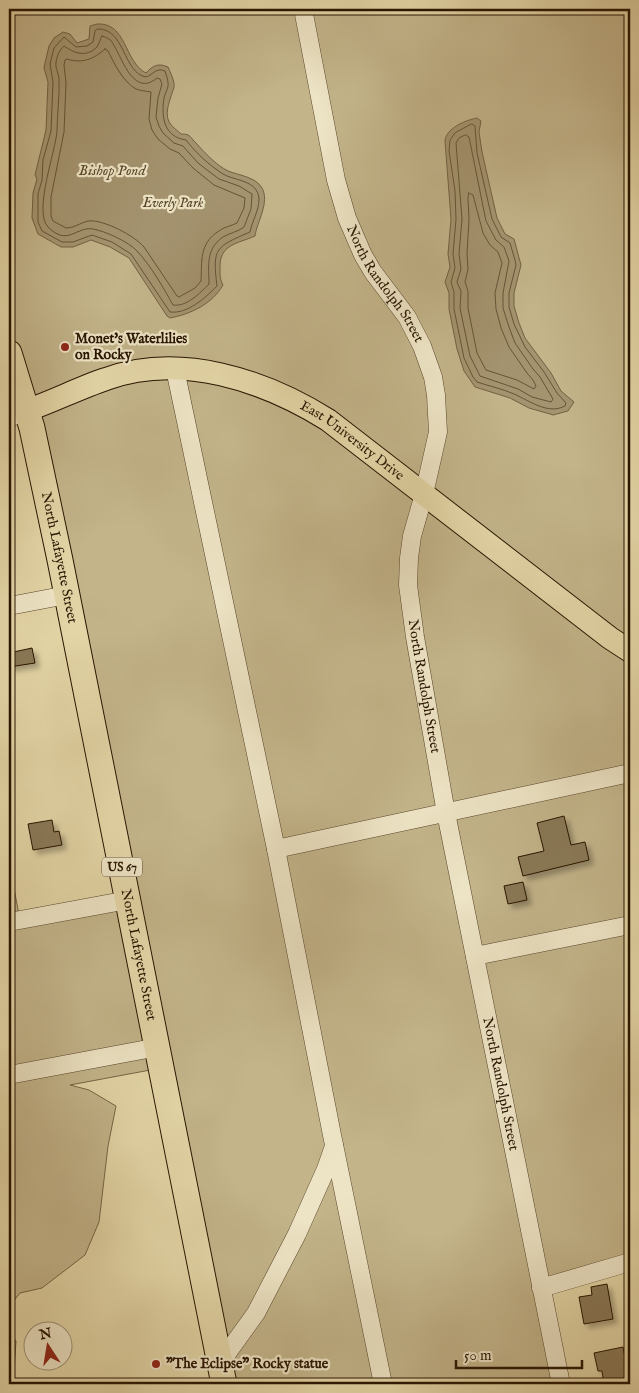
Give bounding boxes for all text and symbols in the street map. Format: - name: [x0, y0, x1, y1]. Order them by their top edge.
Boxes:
- water label: Bishop Pond: [79, 161, 146, 180]
- park label: Everly Park: [142, 194, 204, 212]
- street label: North Randolph Street: [342, 222, 428, 346]
- place label: Monet's Waterlilies on Rocky: [75, 330, 187, 364]
- marker: Monet's Waterlilies on Rocky: [59, 341, 71, 353]
- street label: East University Drive: [297, 397, 408, 485]
- street label: North Lafayette Street: [37, 490, 81, 625]
- street label: North Randolph Street: [404, 618, 444, 755]
- road number: US 67: [102, 858, 142, 876]
- street label: North Lafayette Street: [117, 887, 161, 1022]
- street label: North Randolph Street: [478, 1016, 523, 1152]
- north arrow: [22, 1320, 72, 1370]
- text: N: [37, 1324, 53, 1345]
- scale bar: [456, 1338, 583, 1370]
- text: 50 m: [464, 1346, 492, 1365]
- place label: "The Eclipse" Rocky statue: [166, 1355, 329, 1373]
- marker: "The Eclipse" Rocky statue: [150, 1358, 162, 1370]

